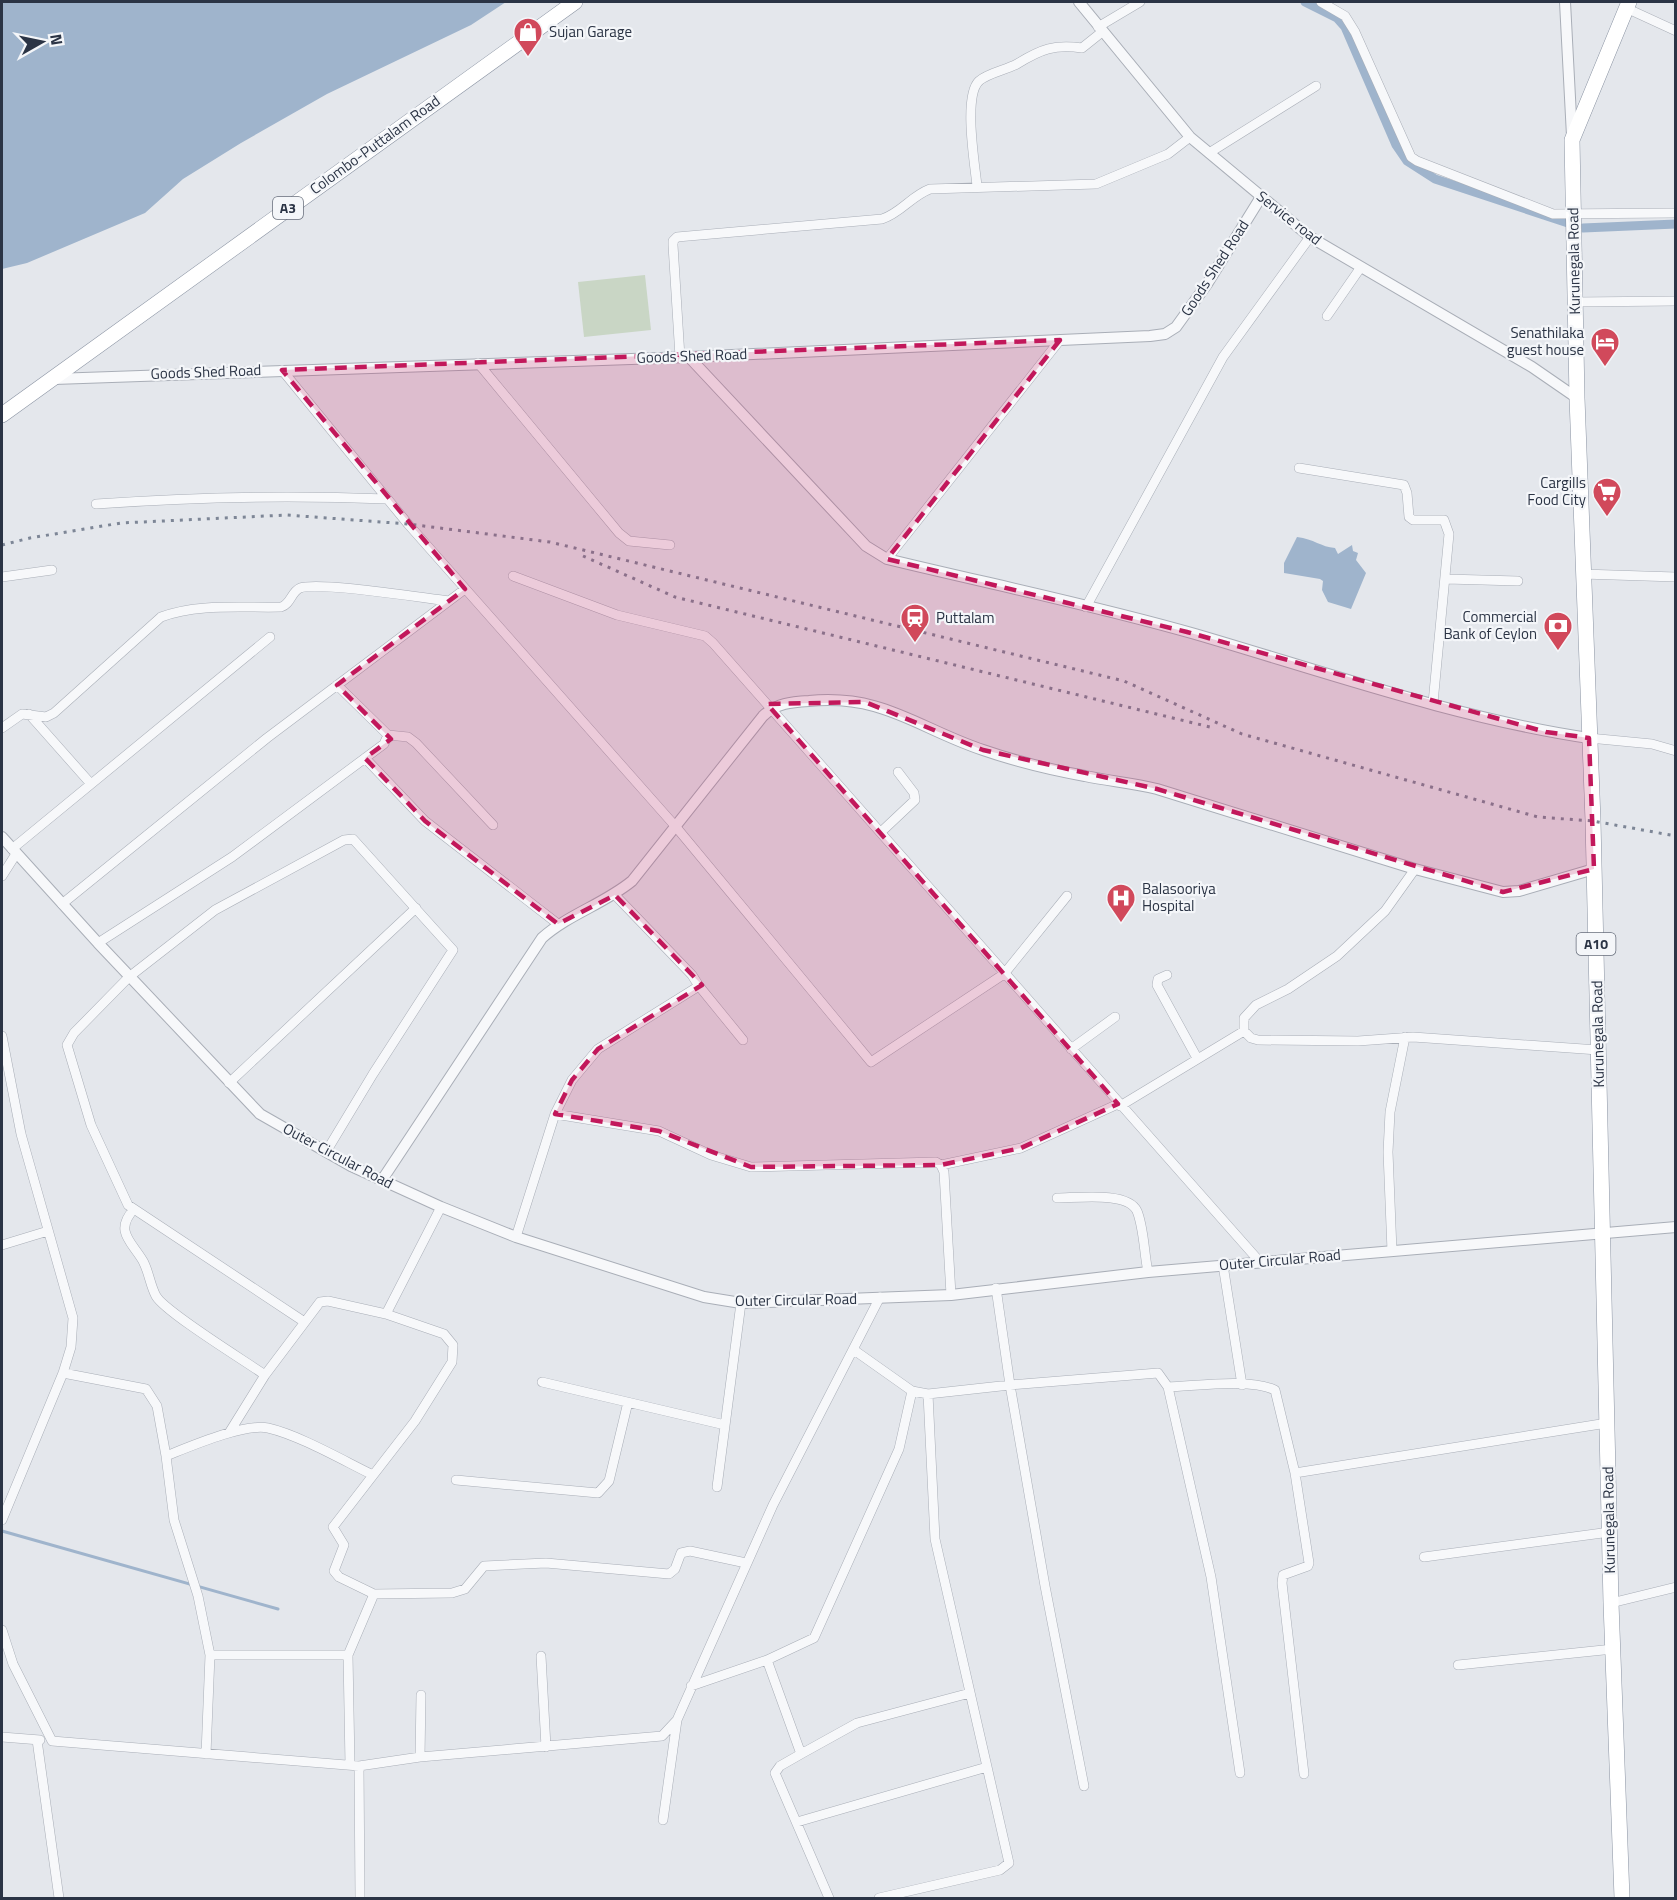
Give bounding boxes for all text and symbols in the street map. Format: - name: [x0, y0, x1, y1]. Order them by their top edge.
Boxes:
- north arrow: [12, 12, 72, 72]
- shop icon: Sujan Garage: [512, 16, 544, 58]
- place label: Sujan Garage: [549, 20, 632, 43]
- text: N: [44, 32, 70, 47]
- street label: Colombo-Puttalam Road: [305, 89, 445, 200]
- street label: Service road: [1252, 185, 1327, 250]
- road number: A3: [273, 197, 303, 219]
- street label: Kurunegala Road: [1561, 207, 1586, 315]
- street label: Goods Shed Road: [1175, 215, 1254, 320]
- place label: Senathilaka guest house: [1507, 321, 1584, 361]
- hotel icon: Senathilaka guest house: [1589, 326, 1621, 368]
- street label: Goods Shed Road: [636, 342, 748, 369]
- street label: Goods Shed Road: [150, 358, 262, 385]
- place label: Cargills Food City: [1527, 471, 1586, 511]
- supermarket icon: Cargills Food City: [1591, 476, 1623, 518]
- station icon: Puttalam: [899, 602, 931, 644]
- place label: Commercial Bank of Ceylon: [1443, 605, 1537, 645]
- place label: Puttalam: [936, 606, 994, 629]
- bank icon: Commercial Bank of Ceylon: [1542, 610, 1574, 652]
- place label: Balasooriya Hospital: [1142, 877, 1216, 917]
- hospital icon: Balasooriya Hospital: [1105, 882, 1137, 924]
- road number: A10: [1576, 933, 1616, 955]
- street label: Kurunegala Road: [1585, 980, 1610, 1088]
- street label: Outer Circular Road: [279, 1117, 398, 1194]
- street label: Outer Circular Road: [1218, 1243, 1342, 1276]
- street label: Outer Circular Road: [735, 1287, 857, 1312]
- street label: Kurunegala Road: [1596, 1466, 1621, 1574]

